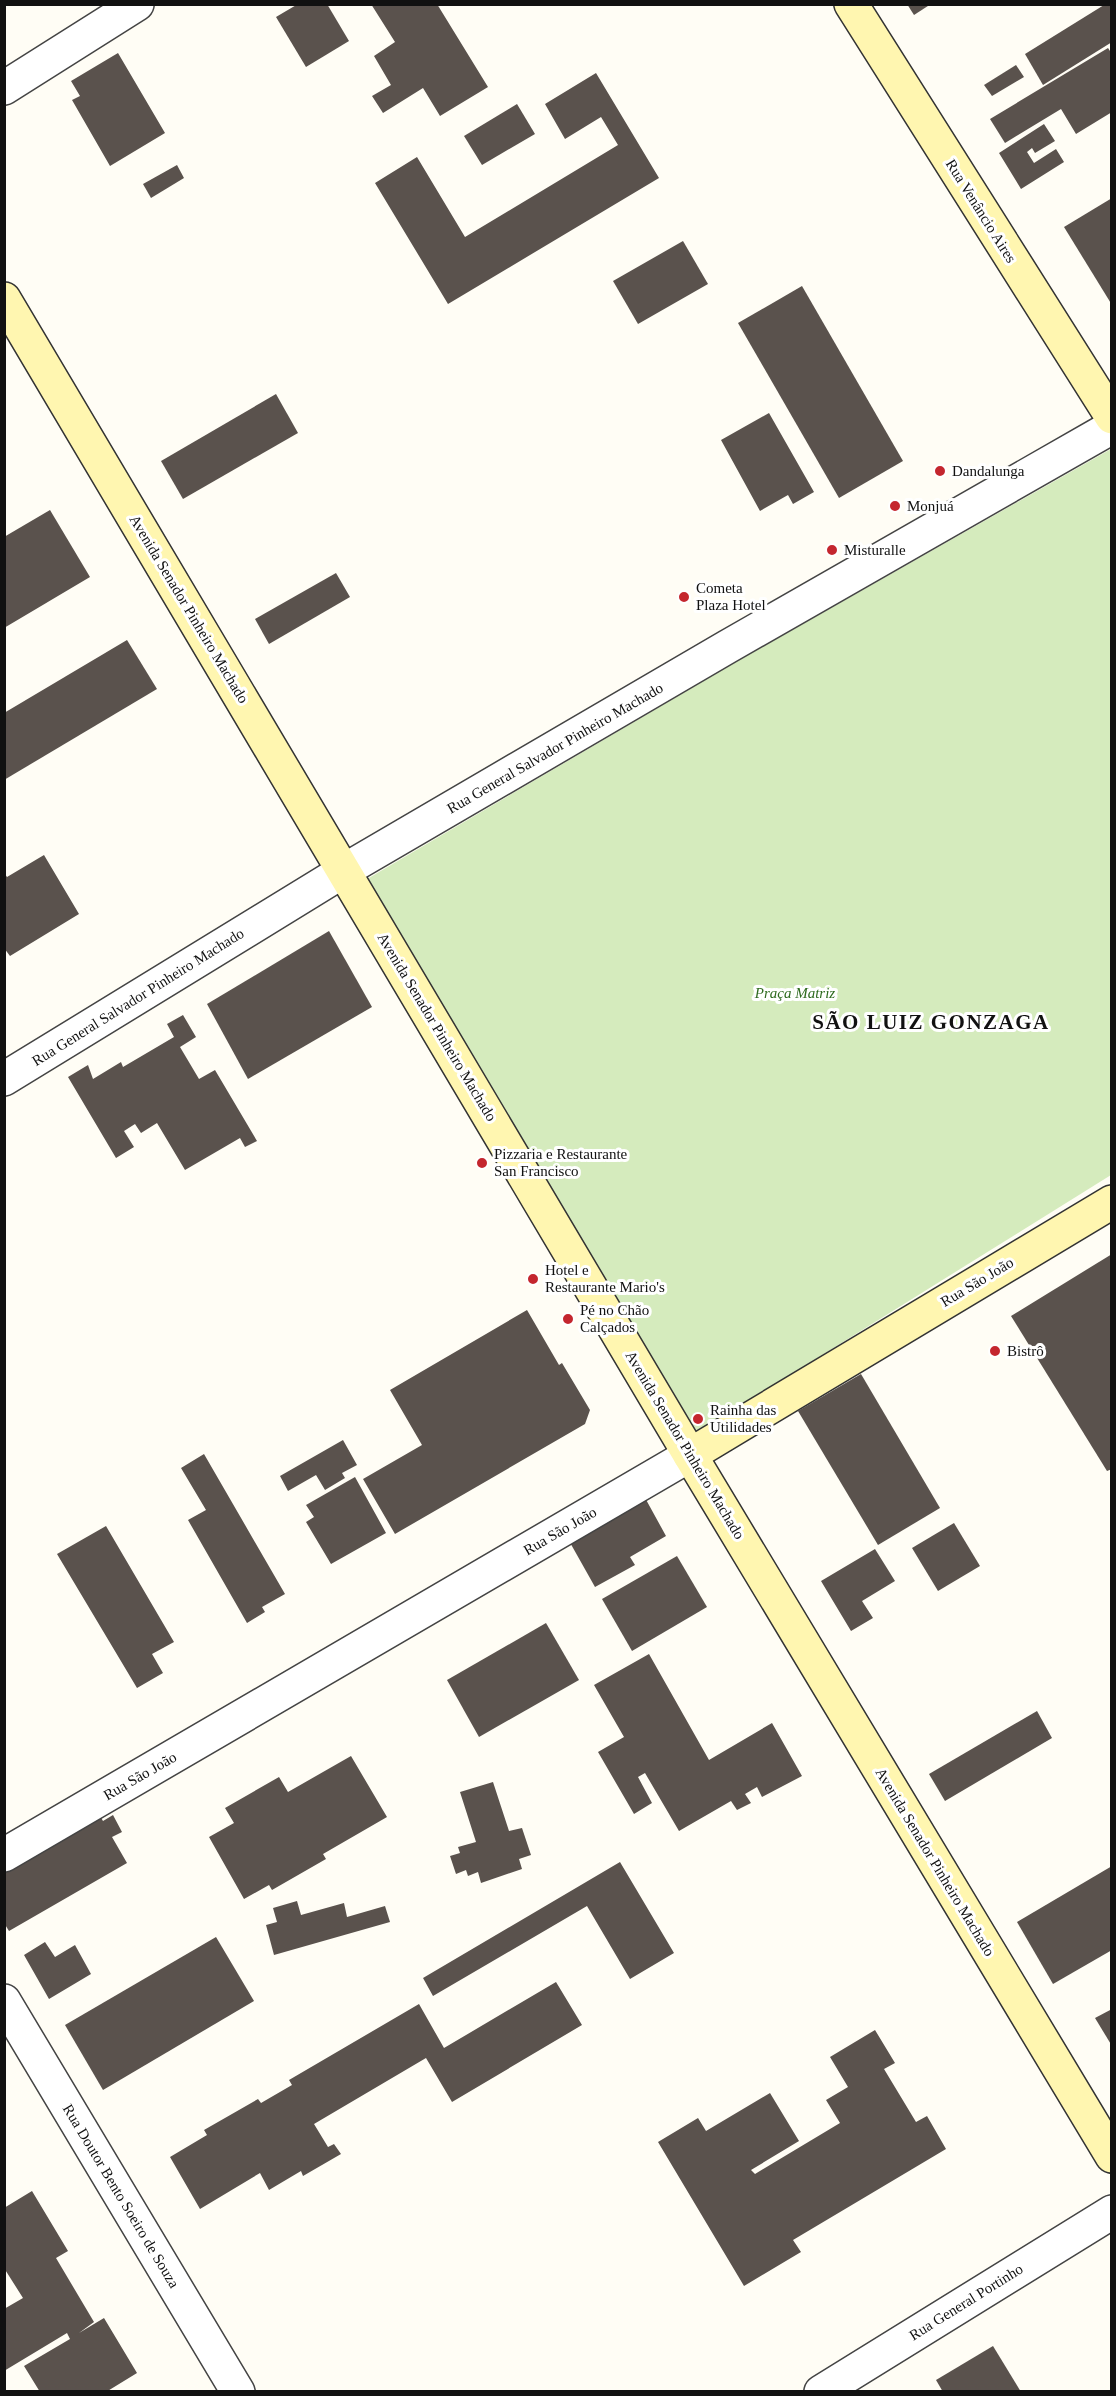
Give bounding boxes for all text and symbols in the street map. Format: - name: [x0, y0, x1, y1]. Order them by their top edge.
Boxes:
- street label: Rua Venâncio Aires: [943, 156, 1019, 266]
- place label: Dandalunga: [952, 463, 1025, 479]
- marker: Dandalunga: [933, 464, 947, 478]
- place label: Monjuá: [907, 498, 954, 514]
- marker: Monjuá: [888, 499, 902, 513]
- street label: Avenida Senador Pinheiro Machado: [126, 512, 252, 706]
- place label: Misturalle: [844, 542, 906, 558]
- marker: Misturalle: [825, 543, 839, 557]
- place label: Cometa Plaza Hotel: [696, 580, 766, 613]
- marker: Cometa Plaza Hotel: [677, 590, 691, 604]
- street label: Rua General Salvador Pinheiro Machado: [444, 679, 666, 817]
- street label: Rua General Salvador Pinheiro Machado: [29, 925, 247, 1069]
- street label: Avenida Senador Pinheiro Machado: [374, 930, 500, 1124]
- park label: Praça Matriz: [754, 985, 835, 1001]
- district label: SÃO LUIZ GONZAGA: [812, 1010, 1050, 1034]
- place label: Pizzaria e Restaurante San Francisco: [494, 1146, 628, 1179]
- marker: Pizzaria e Restaurante San Francisco: [475, 1156, 489, 1170]
- street label: Rua São João: [938, 1254, 1016, 1310]
- place label: Hotel e Restaurante Mario's: [545, 1262, 665, 1295]
- marker: Hotel e Restaurante Mario's: [526, 1272, 540, 1286]
- place label: Pé no Chão Calçados: [580, 1302, 649, 1335]
- marker: Pé no Chão Calçados: [561, 1312, 575, 1326]
- place label: Bistrô: [1007, 1343, 1044, 1359]
- marker: Bistrô: [988, 1344, 1002, 1358]
- street label: Avenida Senador Pinheiro Machado: [622, 1348, 748, 1542]
- place label: Rainha das Utilidades: [710, 1402, 776, 1435]
- marker: Rainha das Utilidades: [691, 1412, 705, 1426]
- street label: Rua São João: [521, 1504, 599, 1558]
- street label: Rua São João: [101, 1749, 179, 1803]
- street label: Avenida Senador Pinheiro Machado: [872, 1765, 998, 1959]
- street label: Rua Doutor Bento Soeiro de Souza: [60, 2101, 182, 2291]
- street label: Rua General Portinho: [906, 2261, 1026, 2343]

